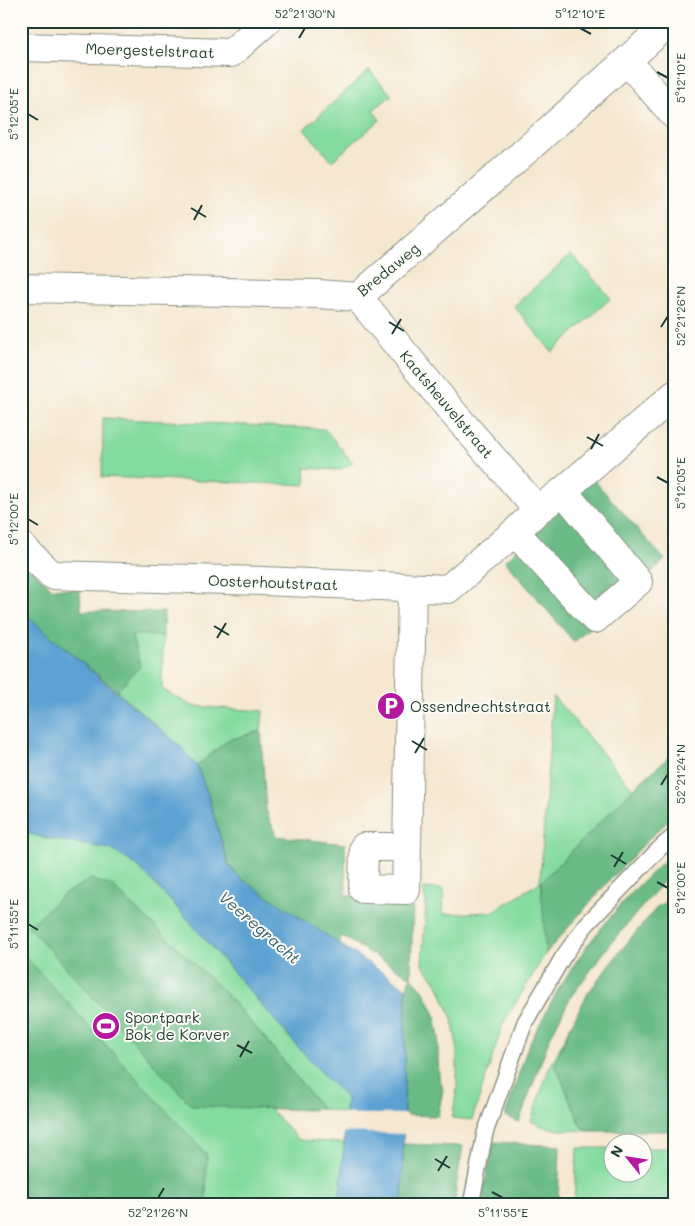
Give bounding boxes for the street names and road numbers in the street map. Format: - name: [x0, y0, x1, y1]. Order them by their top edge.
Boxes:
- street label: Moergestelstraat: [85, 38, 215, 62]
- street label: Bredaweg: [353, 238, 424, 300]
- street label: Kaatsheuvelstraat: [396, 346, 498, 462]
- street label: Oosterhoutstraat: [208, 570, 338, 594]

